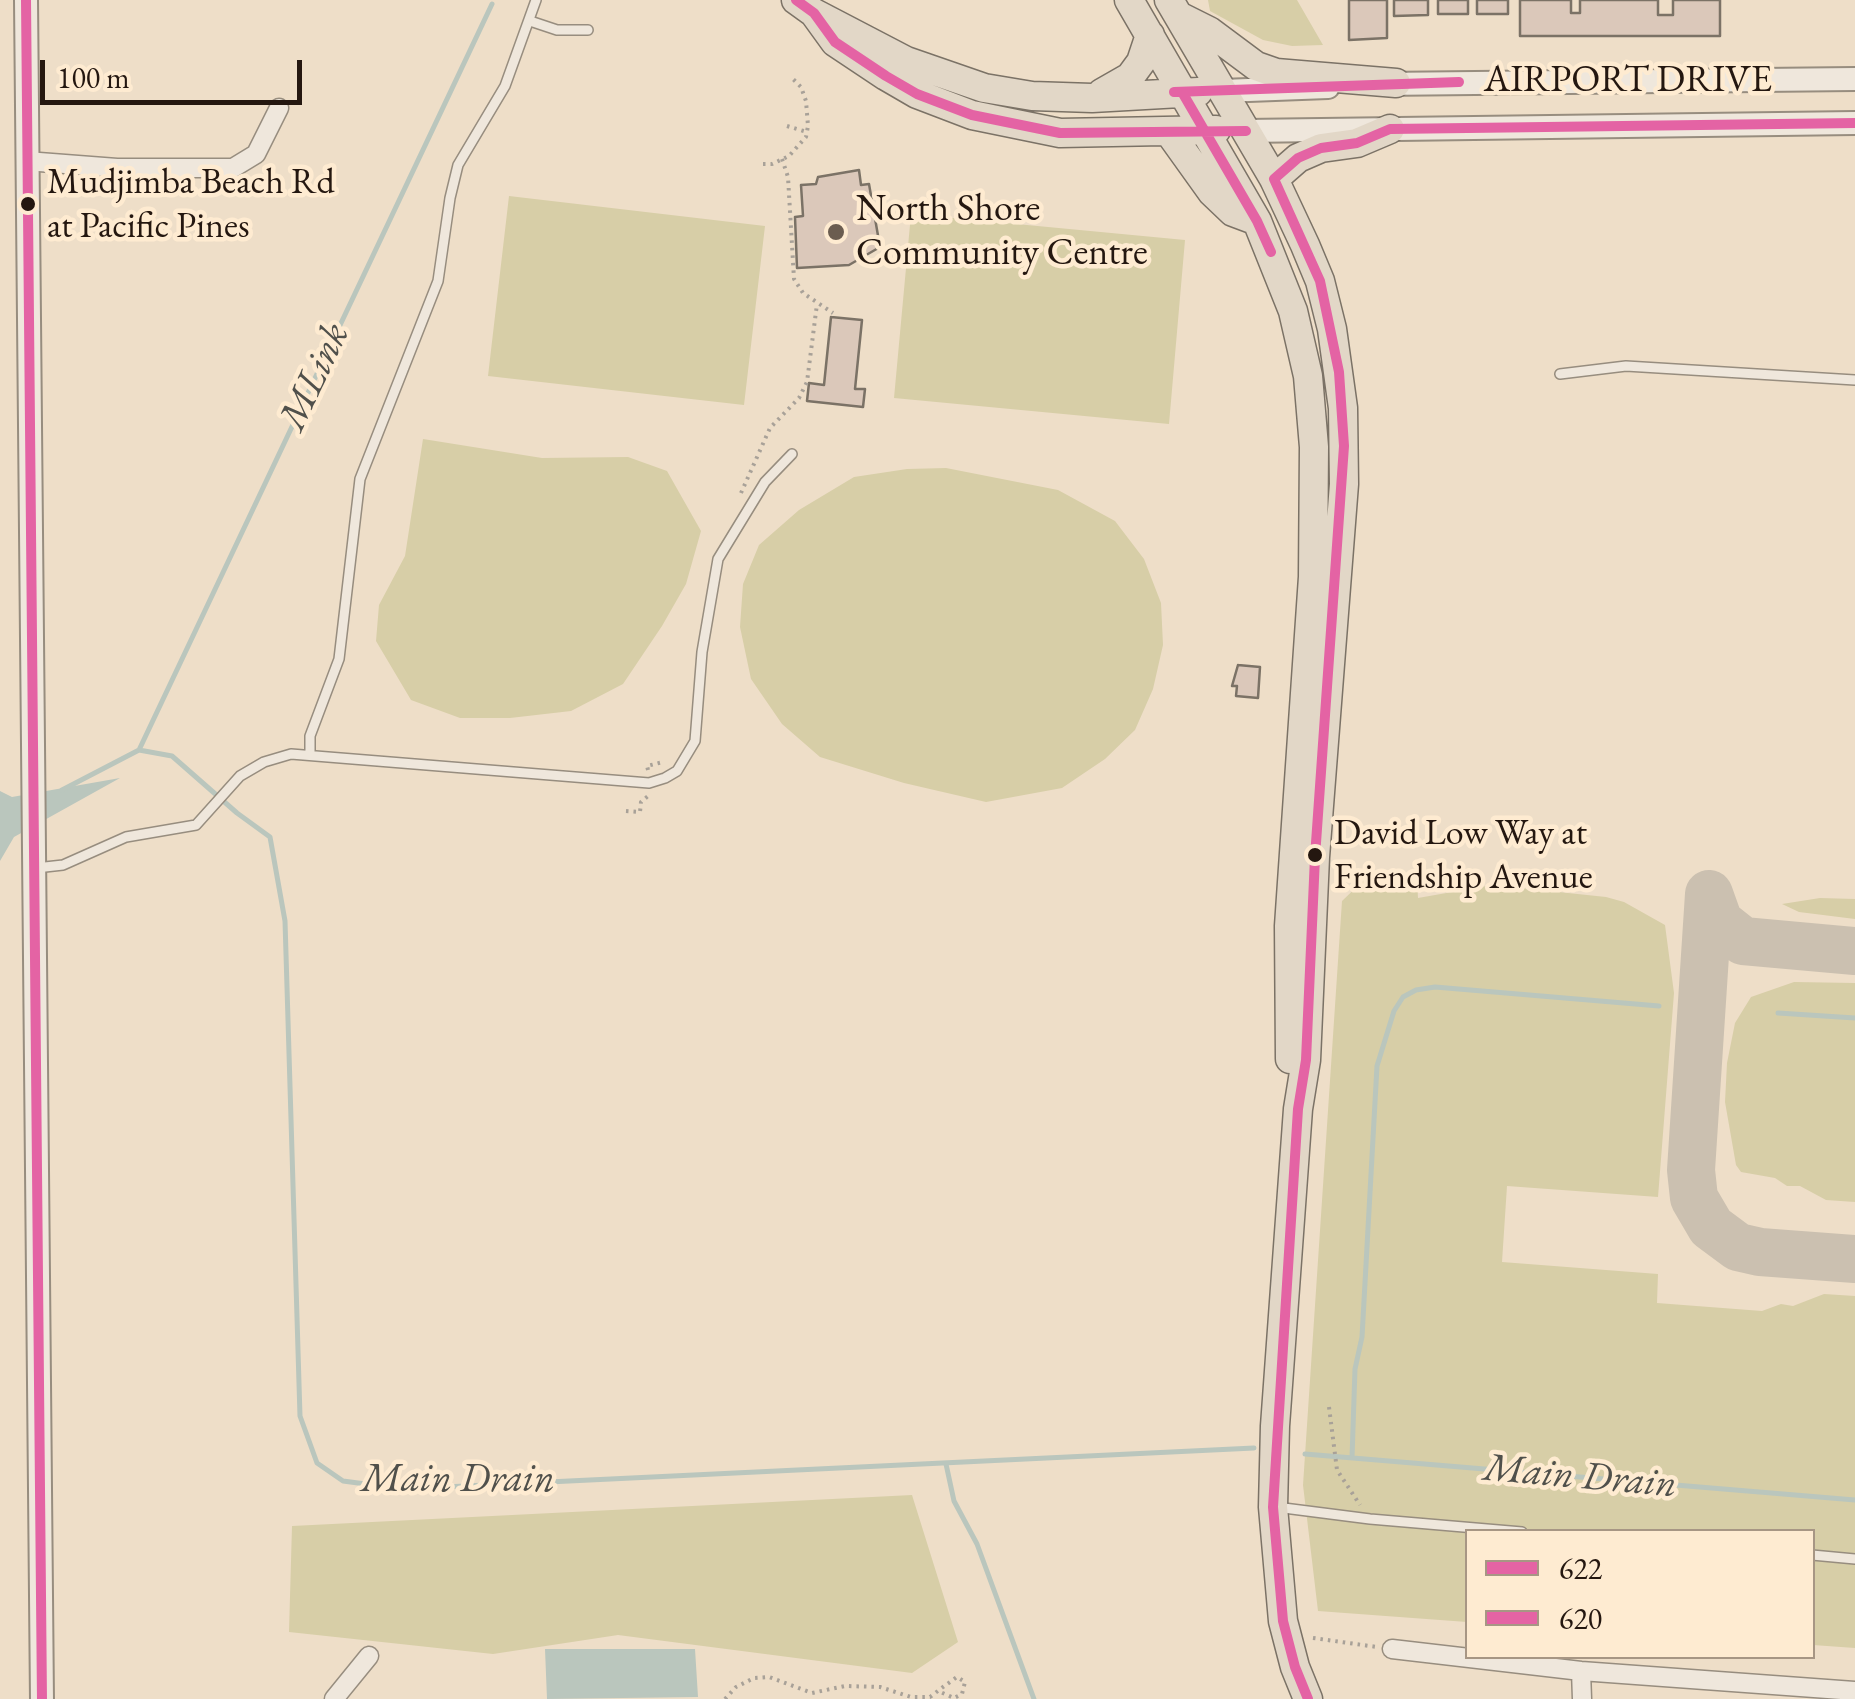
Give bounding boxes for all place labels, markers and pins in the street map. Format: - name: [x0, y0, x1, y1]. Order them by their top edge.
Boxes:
- place label: Mudjimba Beach Rd at Pacific Pines: [47, 161, 335, 246]
- place label: North Shore Community Centre: [856, 187, 1148, 276]
- marker: Mudjimba Beach Rd at Pacific Pines: [18, 194, 38, 214]
- marker: North Shore Community Centre: [825, 221, 847, 243]
- place label: David Low Way at Friendship Avenue: [1334, 812, 1593, 897]
- marker: David Low Way at Friendship Avenue: [1305, 845, 1325, 865]

